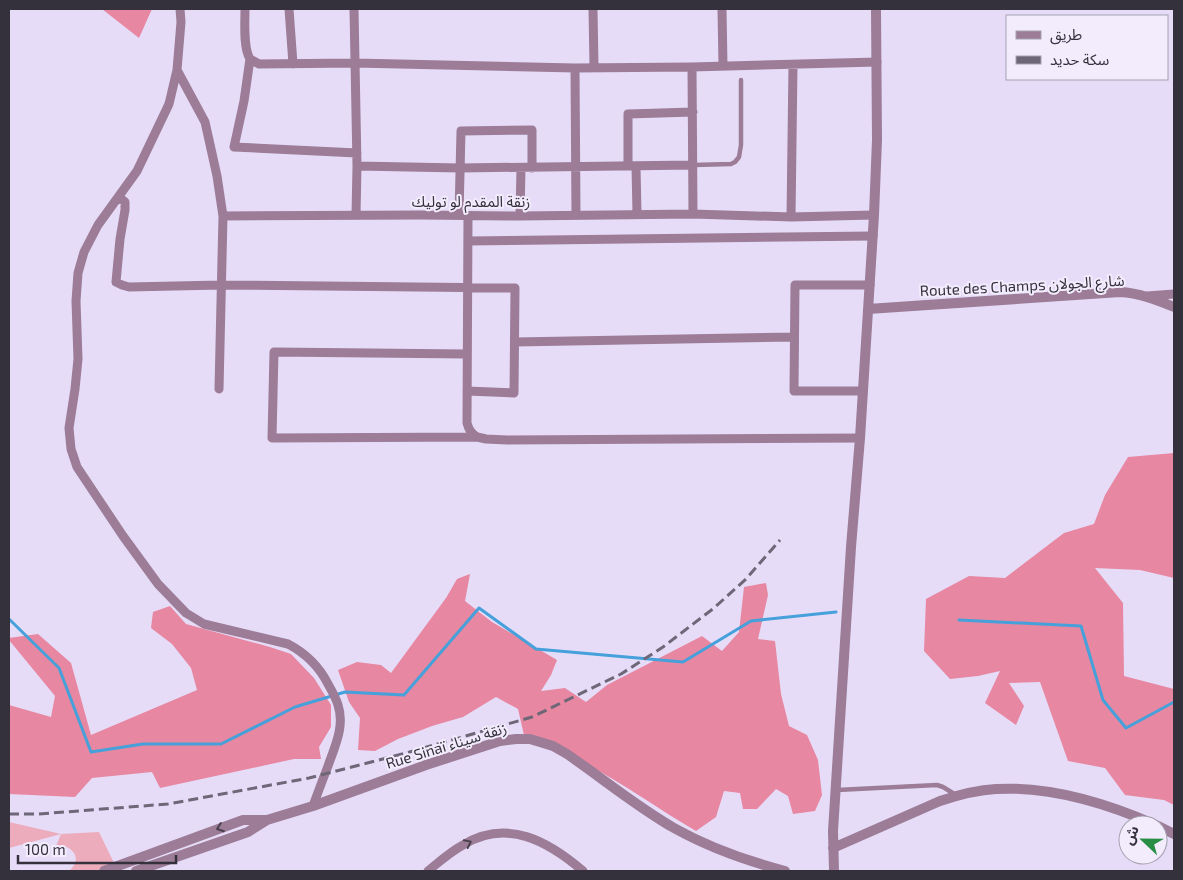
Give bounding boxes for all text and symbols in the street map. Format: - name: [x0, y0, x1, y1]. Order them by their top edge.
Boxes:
- legend: [1006, 15, 1168, 80]
- text: طريق: [1050, 25, 1082, 45]
- text: سكة حديد: [1050, 50, 1110, 68]
- street label: زنقة المقدم لو توليك: [412, 192, 530, 213]
- street label: Route des Champs شارع الجولان: [919, 271, 1125, 303]
- street label: Rue Sinaï زنقة سيناء: [383, 718, 509, 773]
- north arrow: [1118, 815, 1168, 865]
- one-way arrow: [216, 822, 225, 832]
- text: ش: [1119, 823, 1142, 847]
- scale bar: [18, 832, 175, 864]
- one-way arrow: [463, 839, 472, 849]
- text: 100 m: [25, 840, 66, 858]

